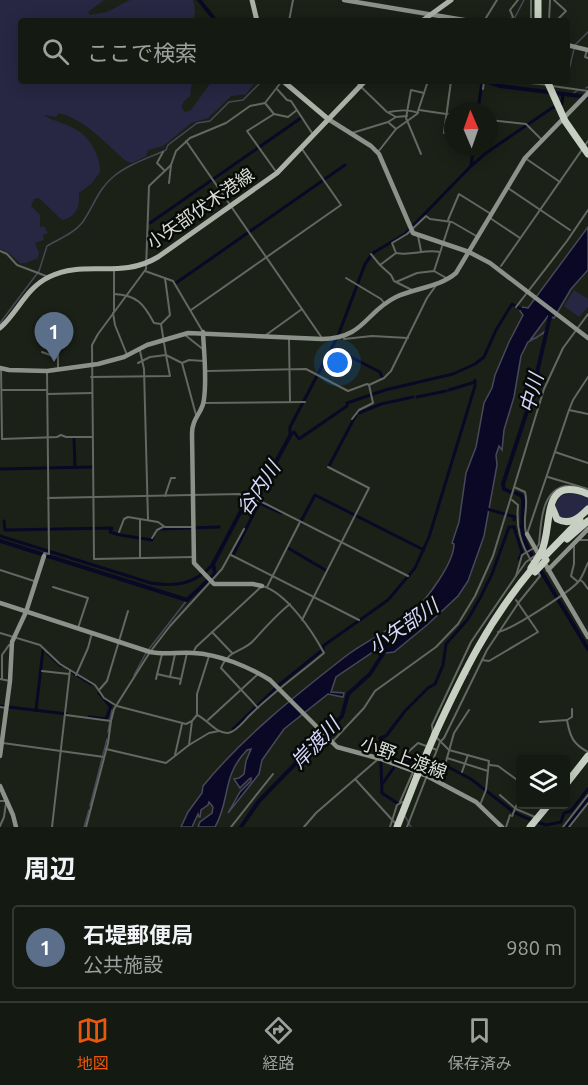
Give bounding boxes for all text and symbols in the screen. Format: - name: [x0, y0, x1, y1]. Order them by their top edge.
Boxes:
- search box: [18, 18, 570, 84]
- icon: search: [39, 35, 72, 68]
- text: ここで検索: [87, 40, 197, 65]
- north arrow: [444, 102, 498, 156]
- street label: 小矢部伏木港線: [143, 164, 257, 252]
- pin: 1: [34, 312, 74, 362]
- your location: [323, 348, 352, 377]
- water label: 中川: [515, 369, 548, 415]
- water label: 谷内川: [232, 455, 285, 519]
- water label: 小矢部川: [364, 592, 444, 658]
- water label: 岸渡川: [286, 712, 345, 773]
- street label: 小野上渡線: [358, 732, 450, 782]
- map controls: [516, 755, 570, 809]
- button: layers: [516, 755, 570, 809]
- text: 周辺: [24, 854, 76, 883]
- text: 石堤郵便局: [83, 922, 193, 947]
- text: 1: [40, 936, 51, 959]
- text: 980 m: [506, 936, 562, 959]
- text: 公共施設: [83, 953, 163, 976]
- tab: 地図: [76, 1014, 109, 1074]
- tab: 経路: [262, 1014, 295, 1074]
- tab: 保存済み: [448, 1014, 512, 1074]

